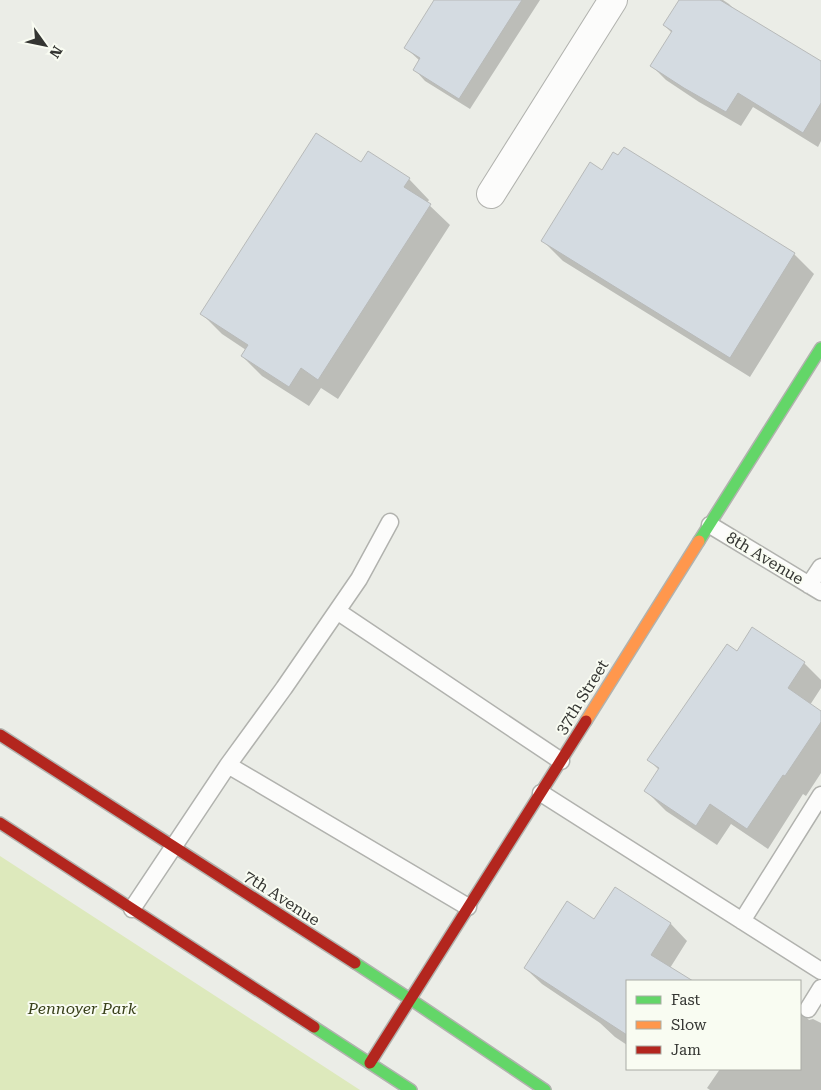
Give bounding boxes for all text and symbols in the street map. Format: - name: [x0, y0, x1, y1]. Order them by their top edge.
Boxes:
- north arrow: [20, 20, 70, 70]
- text: N: [46, 43, 66, 61]
- street label: 8th Avenue: [723, 528, 807, 589]
- street label: 37th Street: [552, 656, 612, 738]
- street label: 7th Avenue: [240, 866, 324, 930]
- legend: [626, 980, 801, 1070]
- text: Fast: [671, 991, 701, 1009]
- park label: Pennoyer Park: [27, 999, 137, 1018]
- text: Slow: [671, 1016, 707, 1034]
- text: Jam: [671, 1041, 701, 1059]

